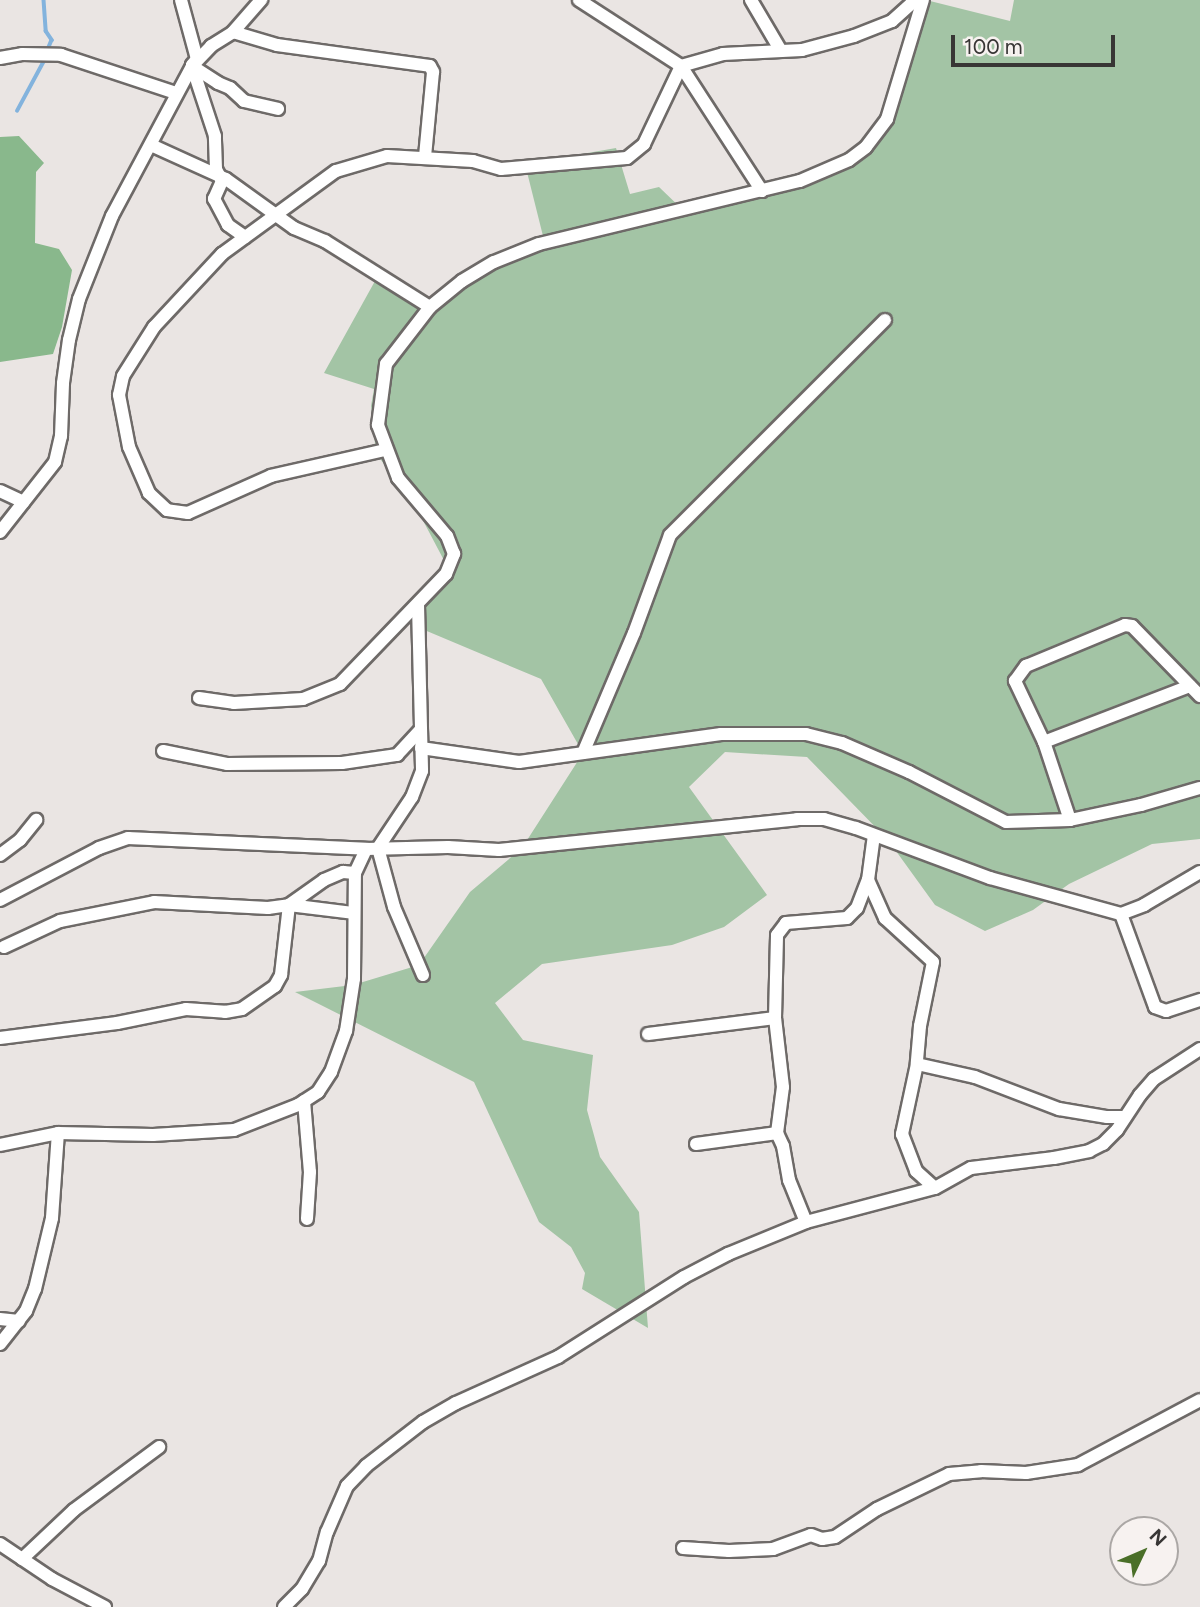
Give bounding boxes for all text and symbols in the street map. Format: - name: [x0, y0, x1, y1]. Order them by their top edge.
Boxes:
- scale bar: [955, 21, 1120, 65]
- text: 100 m: [964, 34, 1023, 59]
- north arrow: [1109, 1516, 1179, 1586]
- text: N: [1145, 1524, 1171, 1551]

